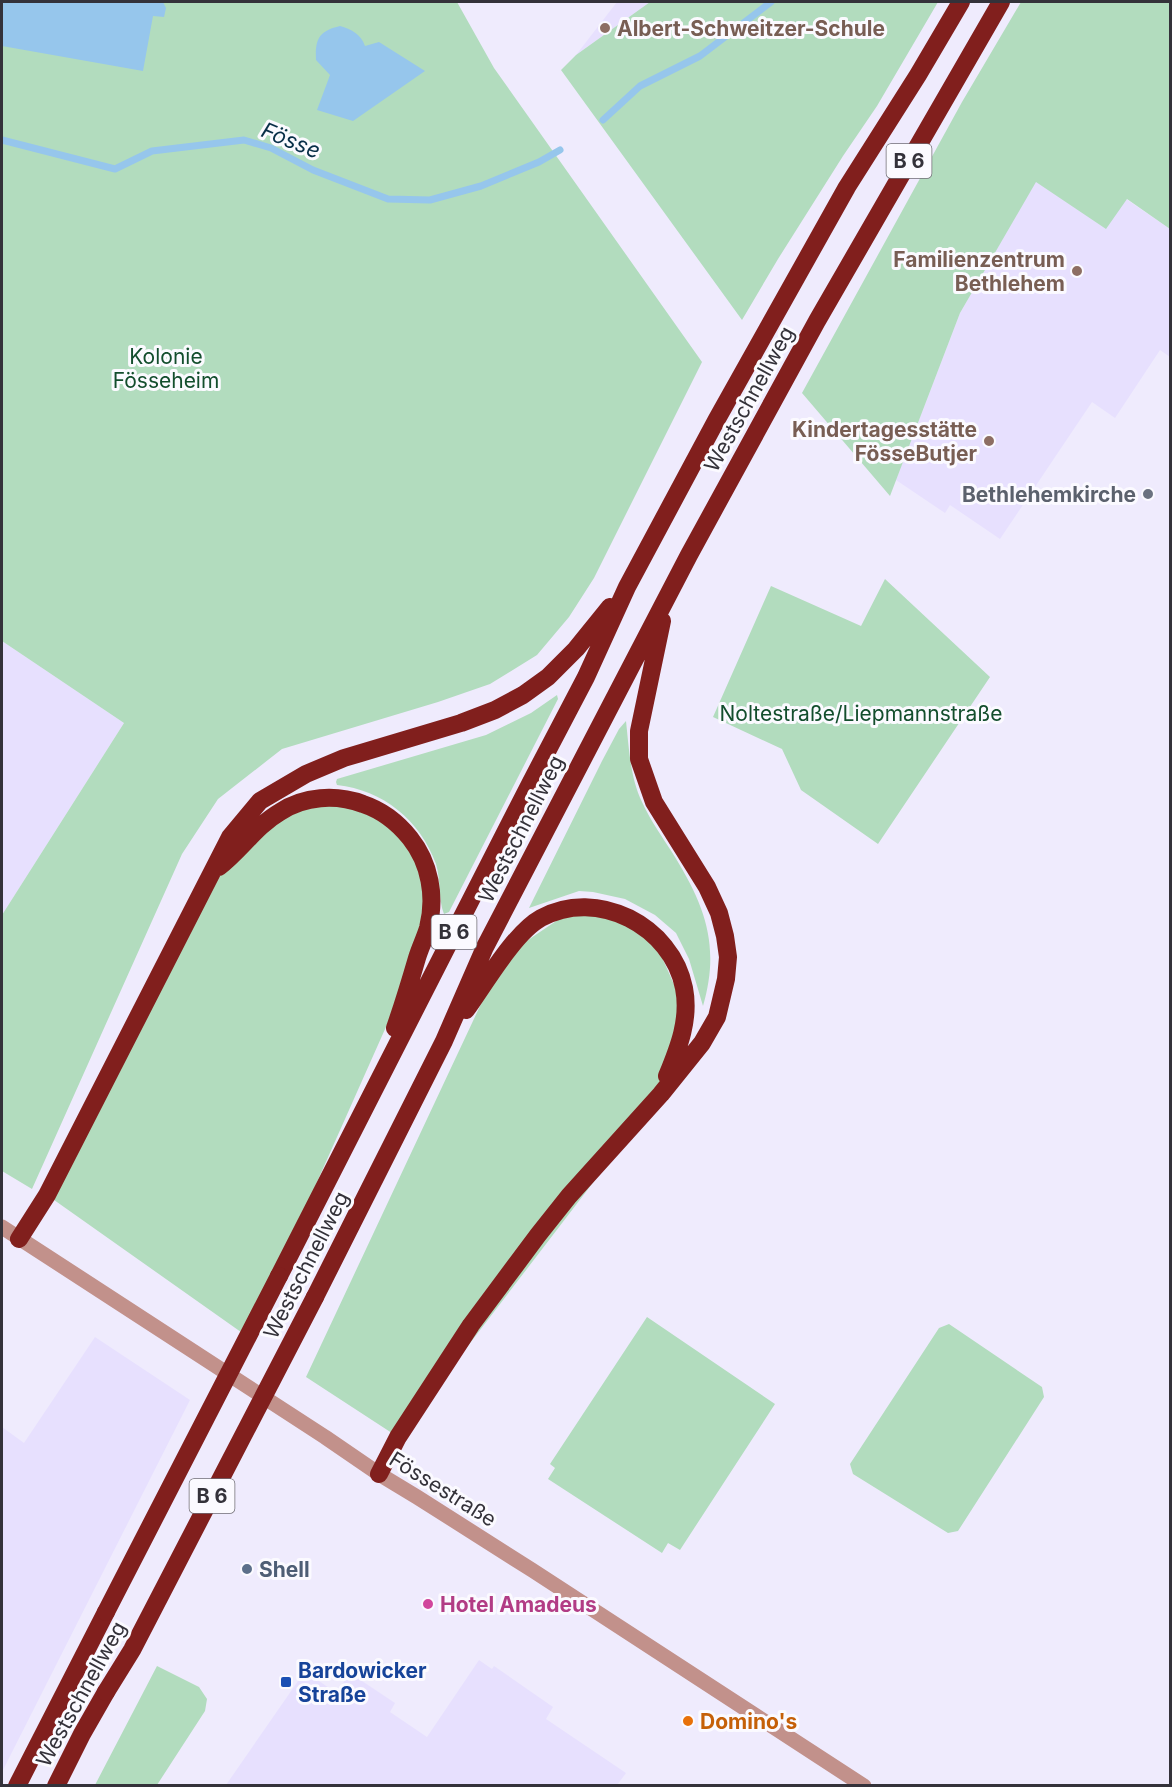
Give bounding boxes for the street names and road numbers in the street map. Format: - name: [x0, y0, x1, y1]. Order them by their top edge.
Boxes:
- road number: B 6: [886, 144, 932, 178]
- street label: Westschnellweg: [699, 322, 799, 476]
- street label: Westschnellweg: [473, 751, 569, 907]
- road number: B 6: [432, 915, 476, 949]
- street label: Westschnellweg: [258, 1187, 354, 1343]
- street label: Fössestraße: [385, 1446, 501, 1532]
- road number: B 6: [190, 1479, 234, 1513]
- street label: Westschnellweg: [31, 1617, 131, 1771]

